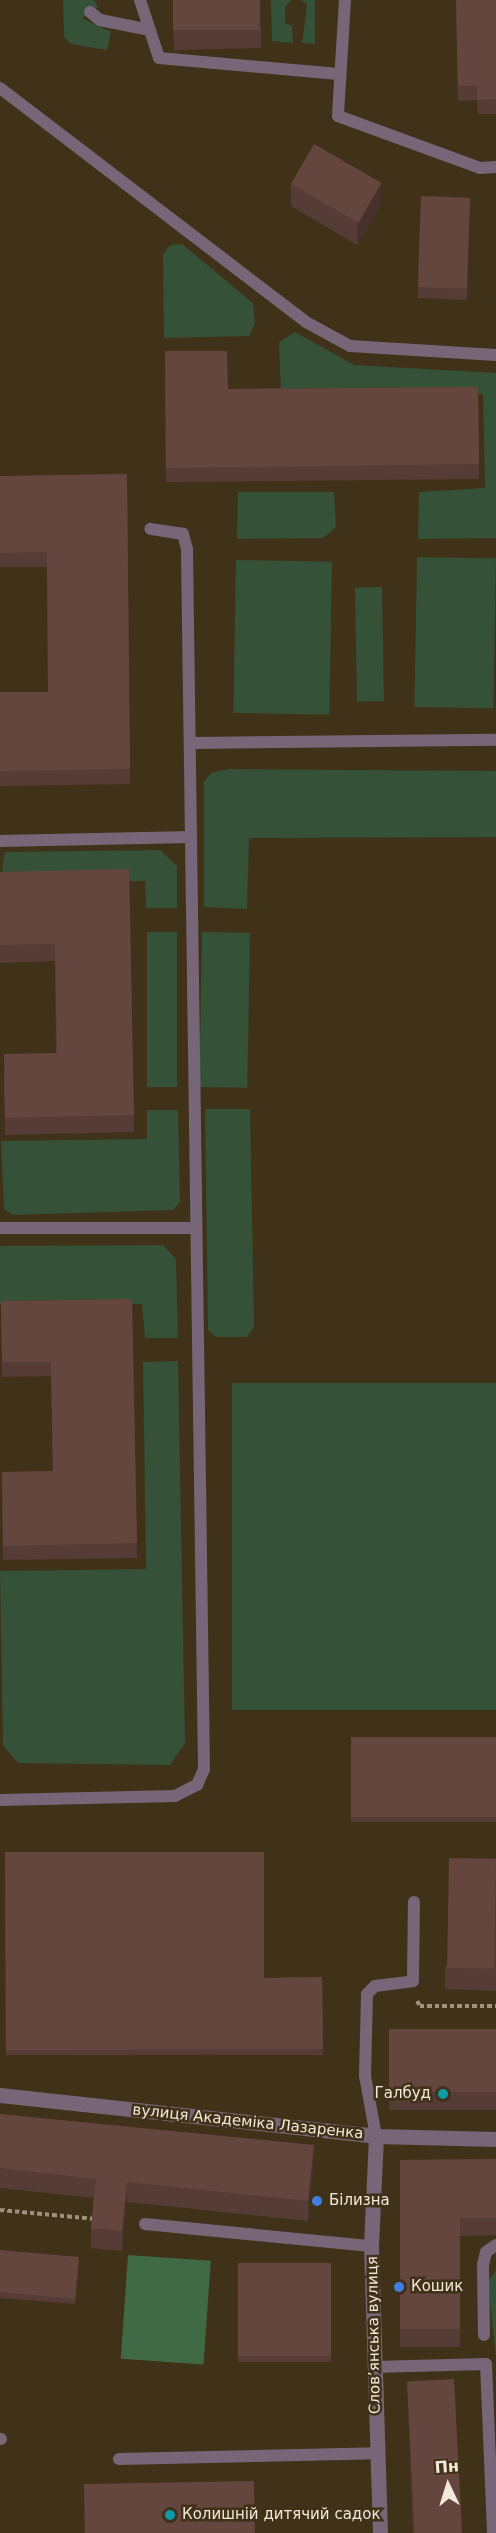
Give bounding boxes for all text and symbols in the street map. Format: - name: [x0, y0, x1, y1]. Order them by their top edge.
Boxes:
- place label: Галбуд: [375, 2085, 431, 2103]
- marker: Галбуд: [436, 2087, 450, 2101]
- street label: вулиця Академіка Лазаренка: [132, 2101, 364, 2143]
- place label: Білизна: [329, 2192, 390, 2210]
- marker: Білизна: [310, 2194, 324, 2208]
- street label: Словʼянська вулиця: [364, 2256, 384, 2414]
- place label: Кошик: [411, 2278, 463, 2296]
- marker: Кошик: [392, 2280, 406, 2294]
- north arrow: [418, 2455, 478, 2515]
- text: Пн: [434, 2456, 460, 2477]
- place label: Колишній дитячий садок: [182, 2506, 380, 2524]
- marker: Колишній дитячий садок: [163, 2508, 177, 2522]

